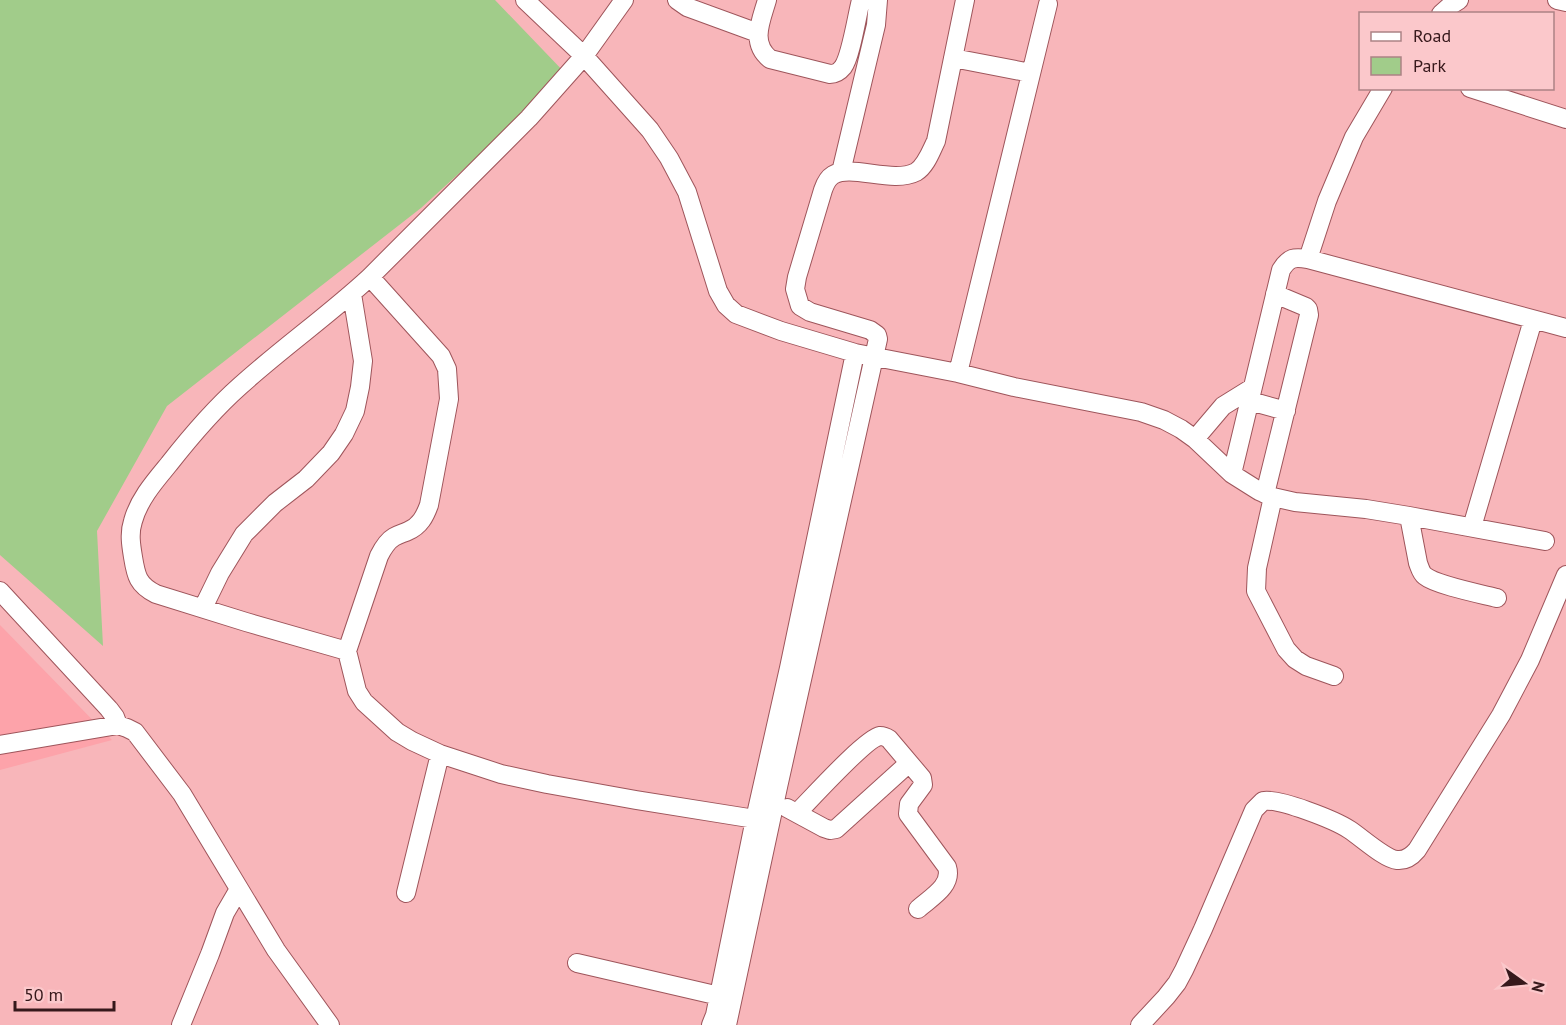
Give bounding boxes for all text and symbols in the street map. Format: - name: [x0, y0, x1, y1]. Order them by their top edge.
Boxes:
- legend: [1359, 12, 1554, 90]
- text: Road: [1413, 24, 1451, 47]
- text: Park: [1413, 54, 1446, 77]
- north arrow: [1494, 953, 1554, 1013]
- scale bar: [15, 974, 114, 1012]
- text: N: [1527, 979, 1550, 995]
- text: 50 m: [24, 983, 63, 1006]

